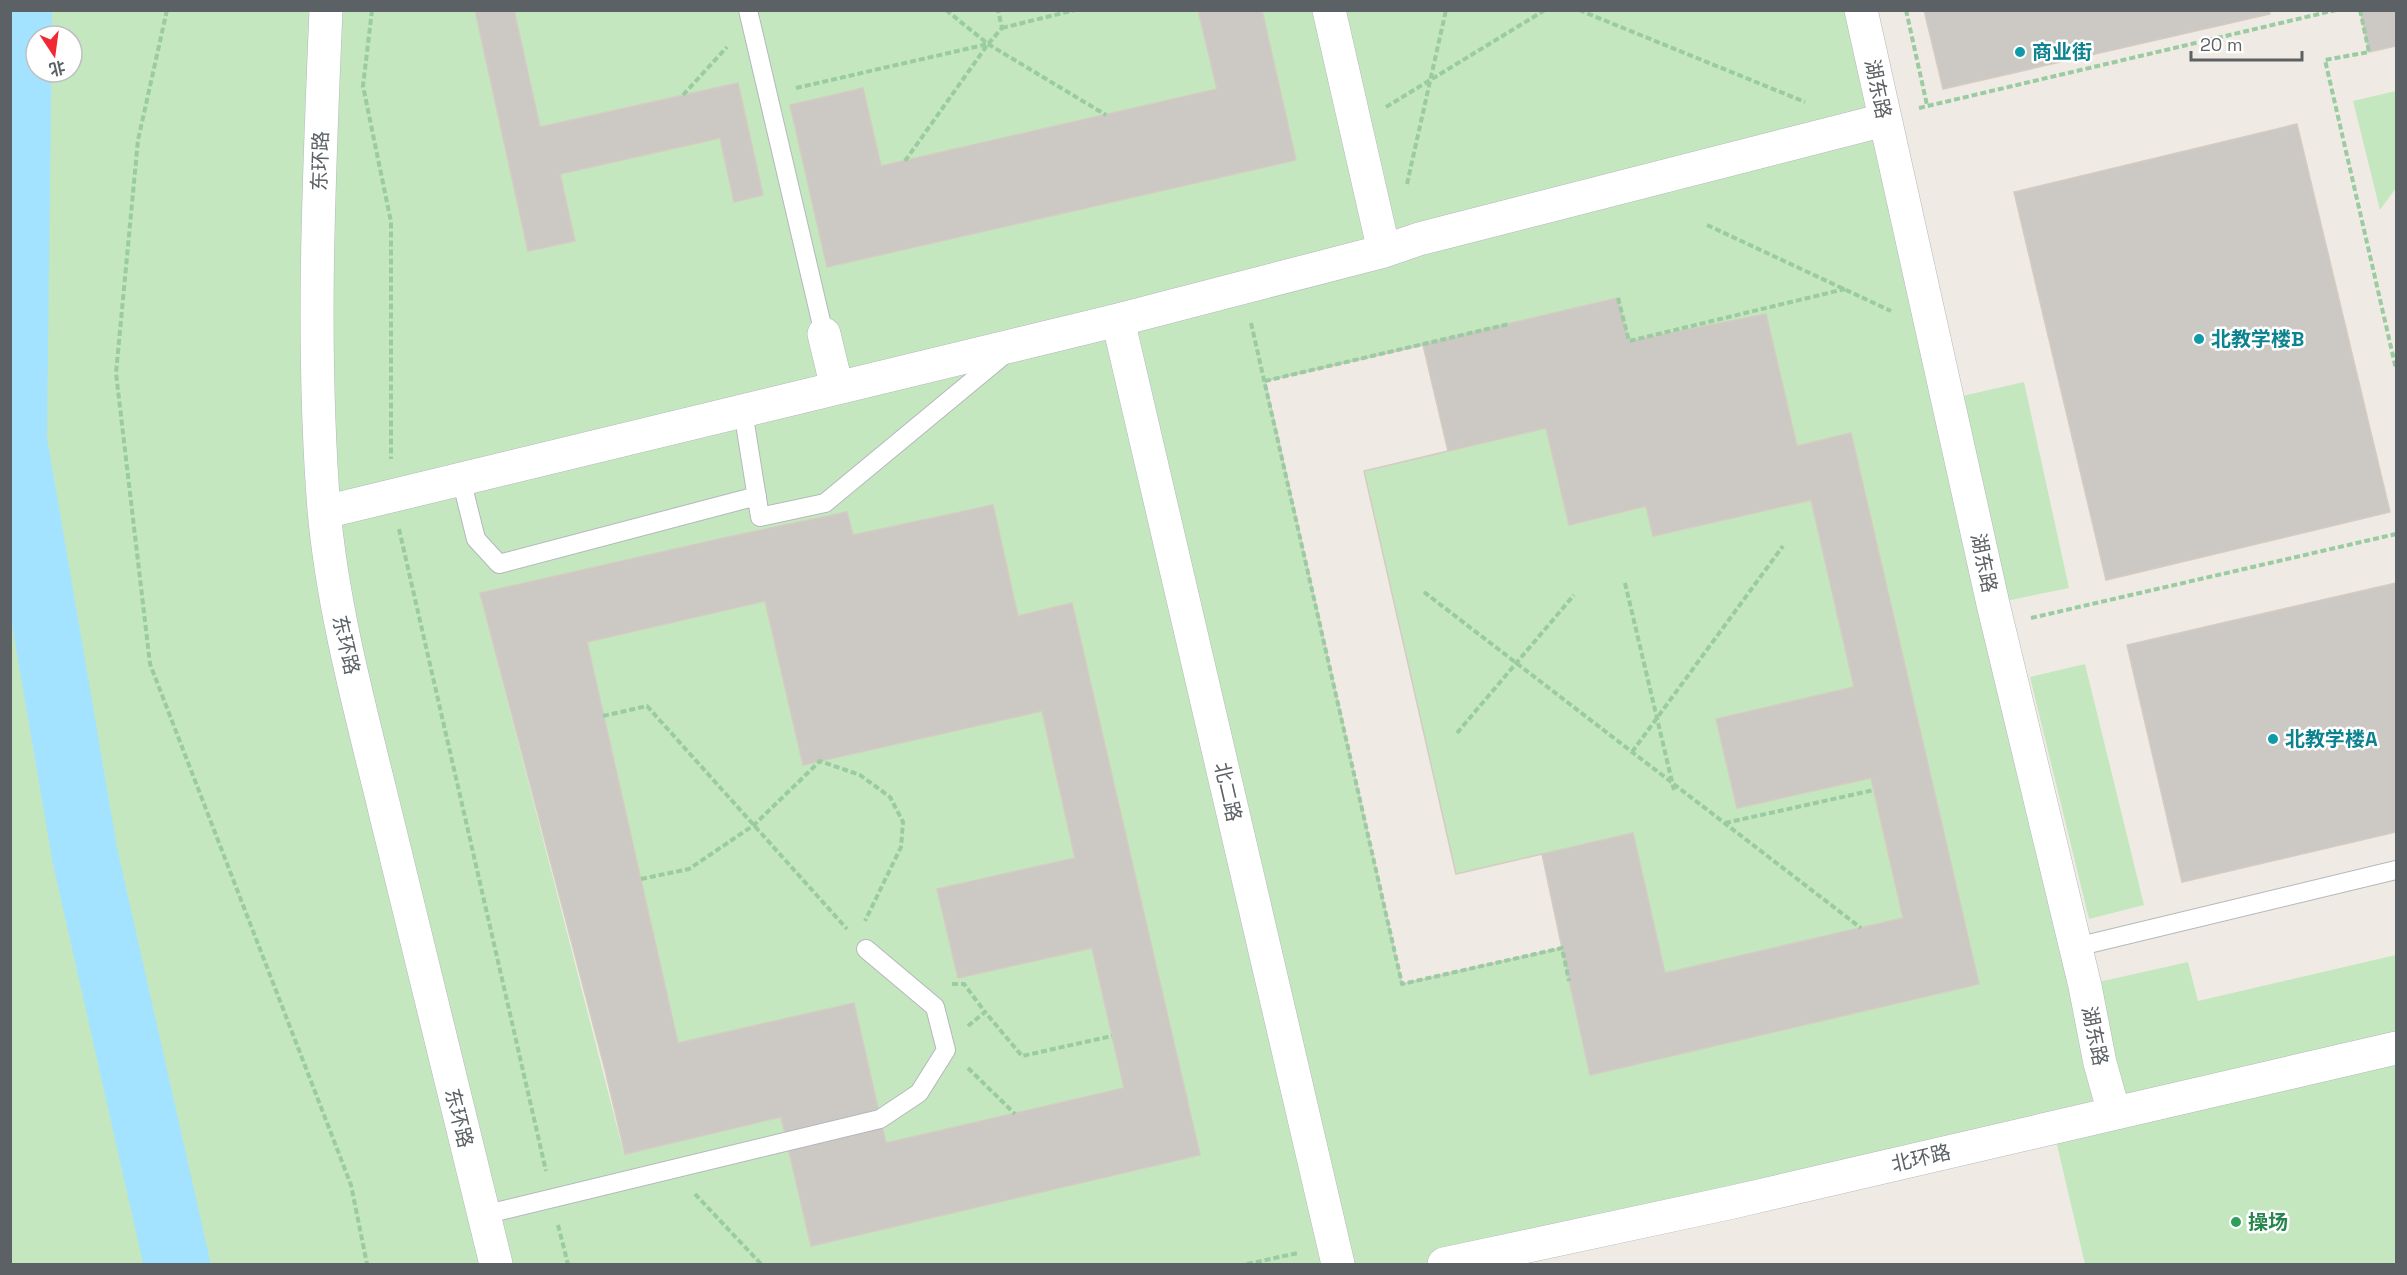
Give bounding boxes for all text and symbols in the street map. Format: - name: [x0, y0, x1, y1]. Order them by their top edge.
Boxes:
- north arrow: [24, 24, 84, 84]
- scale bar: [2191, 24, 2302, 62]
- text: 20 m: [2200, 33, 2243, 56]
- place label: 商业街: [2032, 39, 2092, 65]
- marker: 商业街: [2013, 45, 2027, 59]
- text: 北: [47, 56, 67, 80]
- street label: 湖东路: [1859, 57, 1897, 121]
- street label: 东环路: [306, 131, 334, 191]
- place label: 北教学楼B: [2211, 326, 2304, 352]
- marker: 北教学楼B: [2192, 332, 2206, 346]
- street label: 湖东路: [1965, 531, 2003, 595]
- street label: 东环路: [327, 613, 365, 677]
- place label: 北教学楼A: [2285, 726, 2378, 752]
- marker: 北教学楼A: [2266, 732, 2280, 746]
- street label: 北二路: [1209, 760, 1247, 824]
- street label: 湖东路: [2076, 1004, 2114, 1068]
- street label: 东环路: [439, 1086, 479, 1150]
- street label: 北环路: [1889, 1139, 1953, 1177]
- place label: 操场: [2248, 1209, 2288, 1235]
- marker: 操场: [2229, 1215, 2243, 1229]

